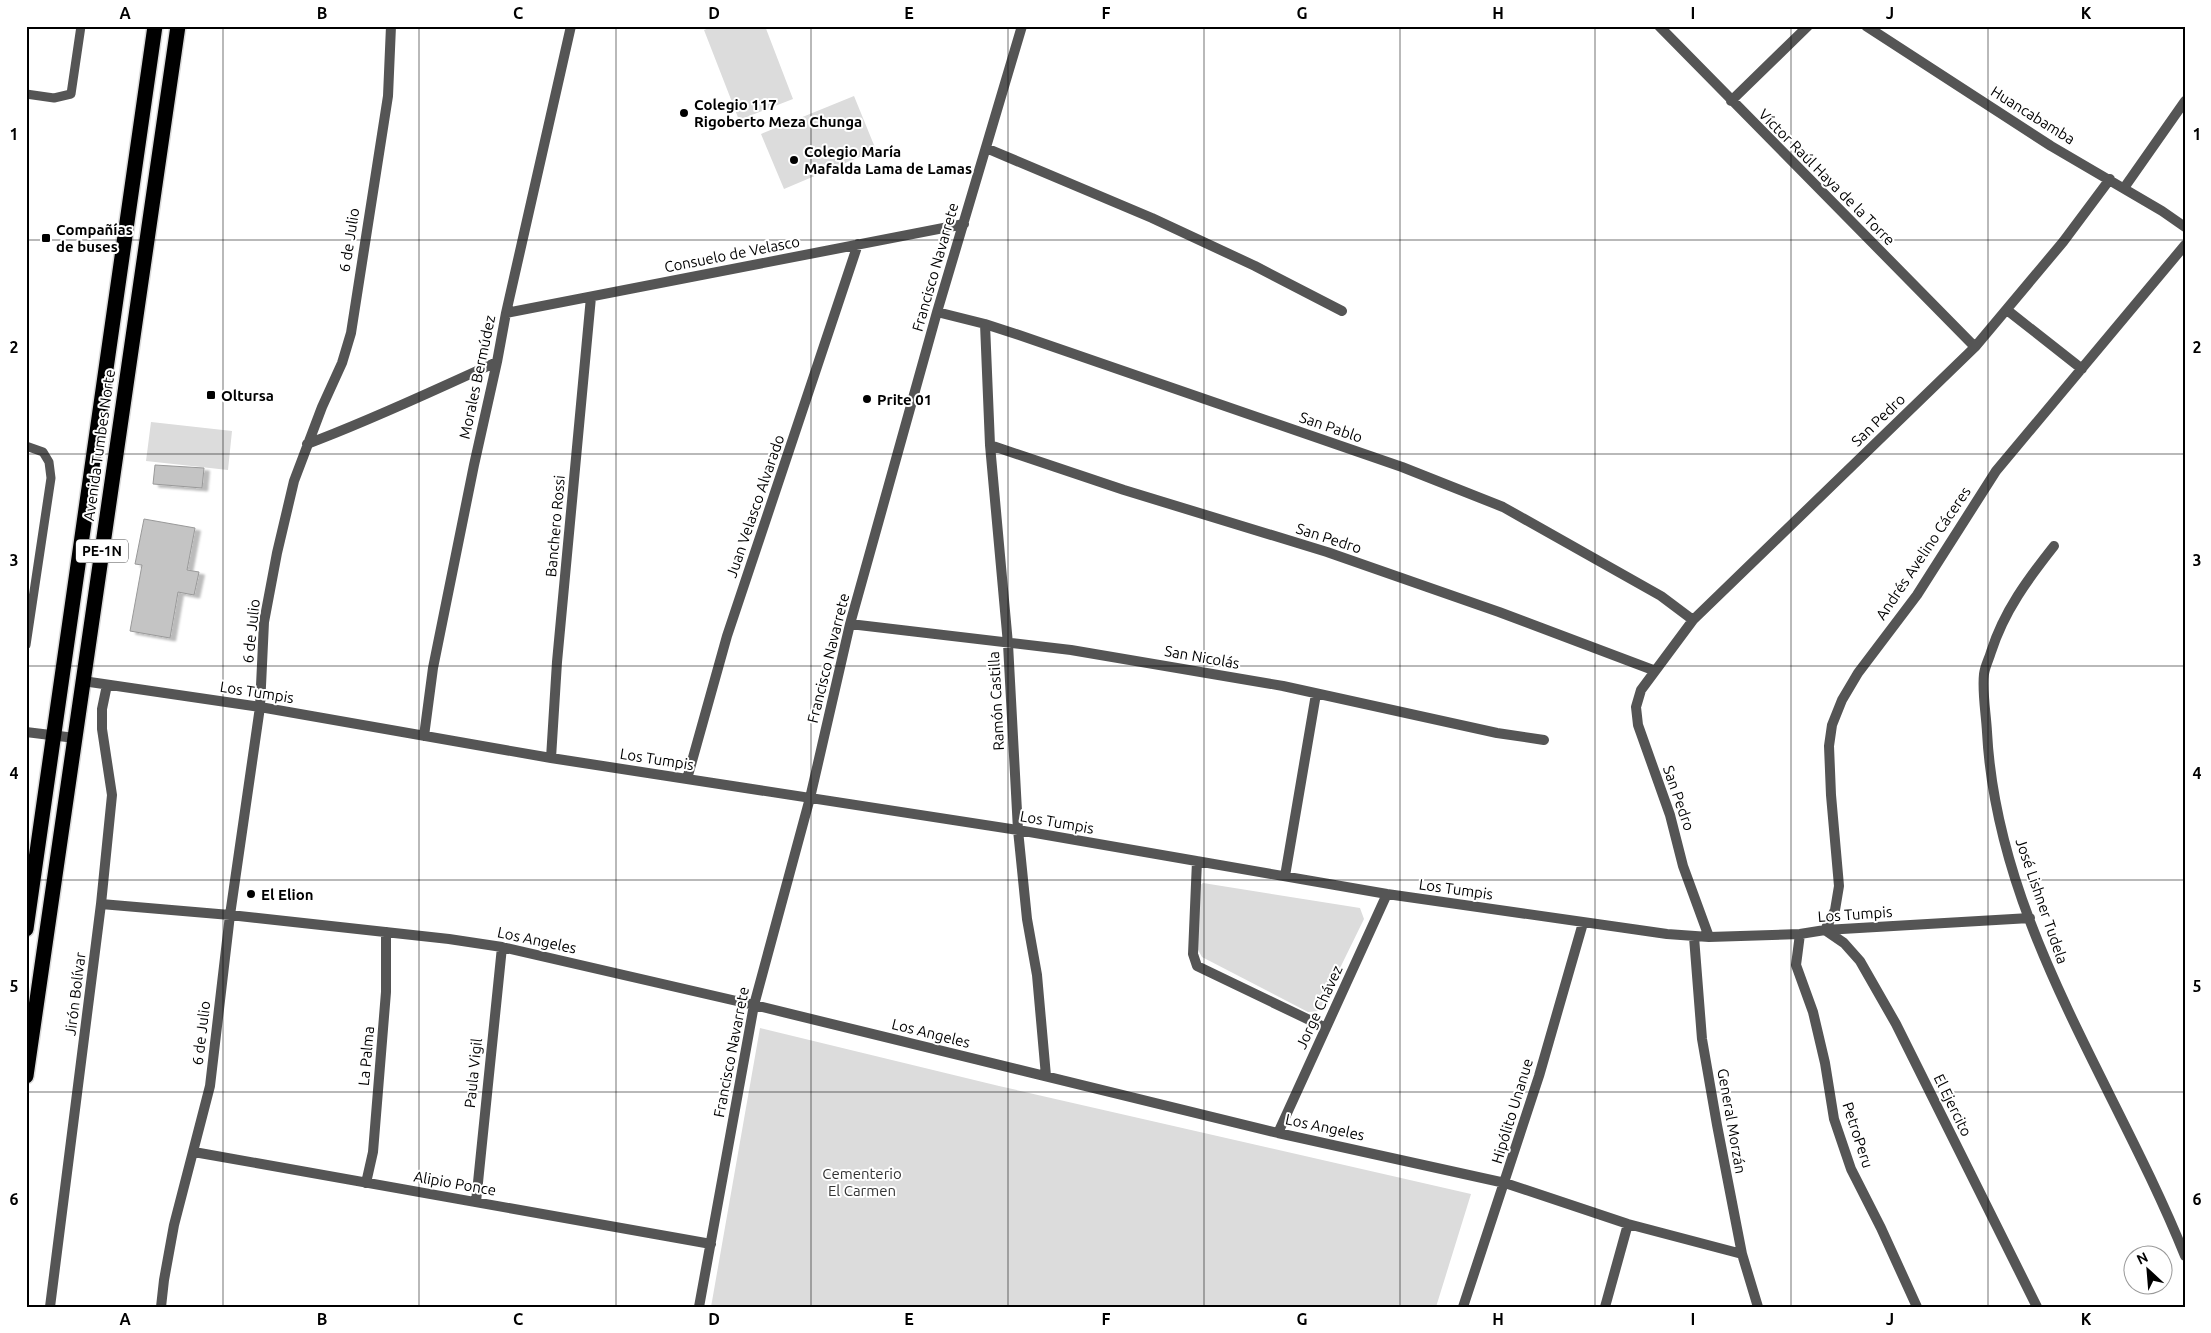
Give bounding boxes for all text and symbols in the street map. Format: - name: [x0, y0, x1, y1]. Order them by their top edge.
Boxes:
- text: A: [119, 4, 131, 22]
- text: B: [317, 4, 327, 22]
- text: C: [513, 4, 523, 22]
- text: D: [708, 4, 720, 22]
- text: E: [904, 4, 914, 22]
- text: F: [1102, 4, 1111, 22]
- text: G: [1296, 4, 1308, 22]
- text: H: [1492, 4, 1504, 22]
- text: I: [1691, 4, 1695, 22]
- text: J: [1886, 4, 1894, 22]
- text: K: [2081, 4, 2092, 22]
- street label: Huancabamba: [1988, 82, 2078, 148]
- place label: Colegio 117 Rigoberto Meza Chunga: [694, 96, 862, 130]
- street label: Víctor Raúl Haya de la Torre: [1755, 105, 1899, 249]
- marker: Colegio 117 Rigoberto Meza Chunga: [678, 107, 690, 119]
- text: 1: [9, 125, 19, 143]
- text: 1: [2192, 125, 2202, 143]
- place label: Colegio María Mafalda Lama de Lamas: [804, 143, 972, 177]
- marker: Colegio María Mafalda Lama de Lamas: [788, 154, 800, 166]
- street label: Francisco Navarrete: [908, 201, 962, 333]
- street label: 6 de Julio: [336, 207, 362, 273]
- place label: Compañías de buses: [56, 221, 133, 255]
- marker: Compañías de buses: [40, 232, 52, 244]
- street label: Consuelo de Velasco: [663, 233, 801, 275]
- street label: Morales Bermúdez: [456, 313, 498, 441]
- text: 2: [9, 338, 19, 356]
- text: 2: [2192, 338, 2202, 356]
- street label: Avenida Tumbes Norte: [80, 368, 118, 522]
- place label: Oltursa: [221, 387, 274, 404]
- marker: Oltursa: [205, 389, 217, 401]
- street label: San Pedro: [1848, 390, 1908, 450]
- place label: Prite 01: [877, 391, 932, 408]
- marker: Prite 01: [861, 393, 873, 405]
- street label: San Pablo: [1297, 408, 1365, 446]
- street label: Juan Velasco Alvarado: [723, 432, 787, 580]
- street label: Banchero Rossi: [542, 474, 568, 578]
- street label: Andrés Avelino Cáceres: [1872, 483, 1974, 623]
- street label: San Pedro: [1294, 519, 1364, 557]
- road number: PE-1N: [76, 540, 128, 562]
- text: 3: [9, 551, 19, 569]
- text: 3: [2192, 551, 2202, 569]
- street label: Francisco Navarrete: [804, 591, 852, 725]
- street label: 6 de Julio: [239, 598, 263, 664]
- street label: San Nicolás: [1163, 642, 1241, 672]
- street label: Ramón Castilla: [985, 651, 1007, 751]
- street label: Los Tumpis: [219, 678, 295, 706]
- street label: Los Tumpis: [619, 745, 695, 773]
- street label: San Pedro: [1660, 763, 1698, 833]
- text: 4: [9, 764, 19, 782]
- text: 4: [2192, 764, 2202, 782]
- street label: Los Tumpis: [1019, 807, 1095, 837]
- street label: José Lishner Tudela: [2012, 836, 2072, 966]
- street label: Los Tumpis: [1418, 875, 1494, 903]
- place label: El Elion: [261, 886, 313, 903]
- marker: El Elion: [245, 888, 257, 900]
- street label: Los Tumpis: [1817, 903, 1893, 925]
- street label: Los Angeles: [496, 923, 578, 957]
- street label: Jirón Bolívar: [61, 951, 89, 1037]
- street label: Jorge Chávez: [1292, 962, 1346, 1051]
- text: 5: [9, 977, 19, 995]
- text: 5: [2192, 977, 2202, 995]
- street label: Francisco Navarrete: [710, 985, 752, 1119]
- street label: 6 de Julio: [189, 1000, 213, 1066]
- street label: Los Angeles: [890, 1015, 972, 1051]
- street label: La Palma: [355, 1025, 377, 1087]
- street label: Paula Vigil: [461, 1037, 485, 1109]
- street label: Hipólito Unanue: [1488, 1056, 1536, 1166]
- street label: General Morzán: [1714, 1067, 1750, 1175]
- street label: El Ejercito: [1931, 1071, 1975, 1139]
- street label: PetroPeru: [1839, 1100, 1877, 1170]
- street label: Los Angeles: [1284, 1110, 1366, 1144]
- park label: Cementerio El Carmen: [822, 1165, 902, 1199]
- street label: Alipio Ponce: [413, 1167, 497, 1199]
- text: 6: [9, 1190, 19, 1208]
- text: 6: [2192, 1190, 2202, 1208]
- north arrow: [2124, 1246, 2174, 1296]
- text: N: [2134, 1249, 2151, 1268]
- text: A: [119, 1310, 131, 1328]
- text: B: [317, 1310, 327, 1328]
- text: C: [513, 1310, 523, 1328]
- text: D: [708, 1310, 720, 1328]
- text: E: [904, 1310, 914, 1328]
- text: F: [1102, 1310, 1111, 1328]
- text: G: [1296, 1310, 1308, 1328]
- text: H: [1492, 1310, 1504, 1328]
- text: I: [1691, 1310, 1695, 1328]
- text: J: [1886, 1310, 1894, 1328]
- text: K: [2081, 1310, 2092, 1328]

